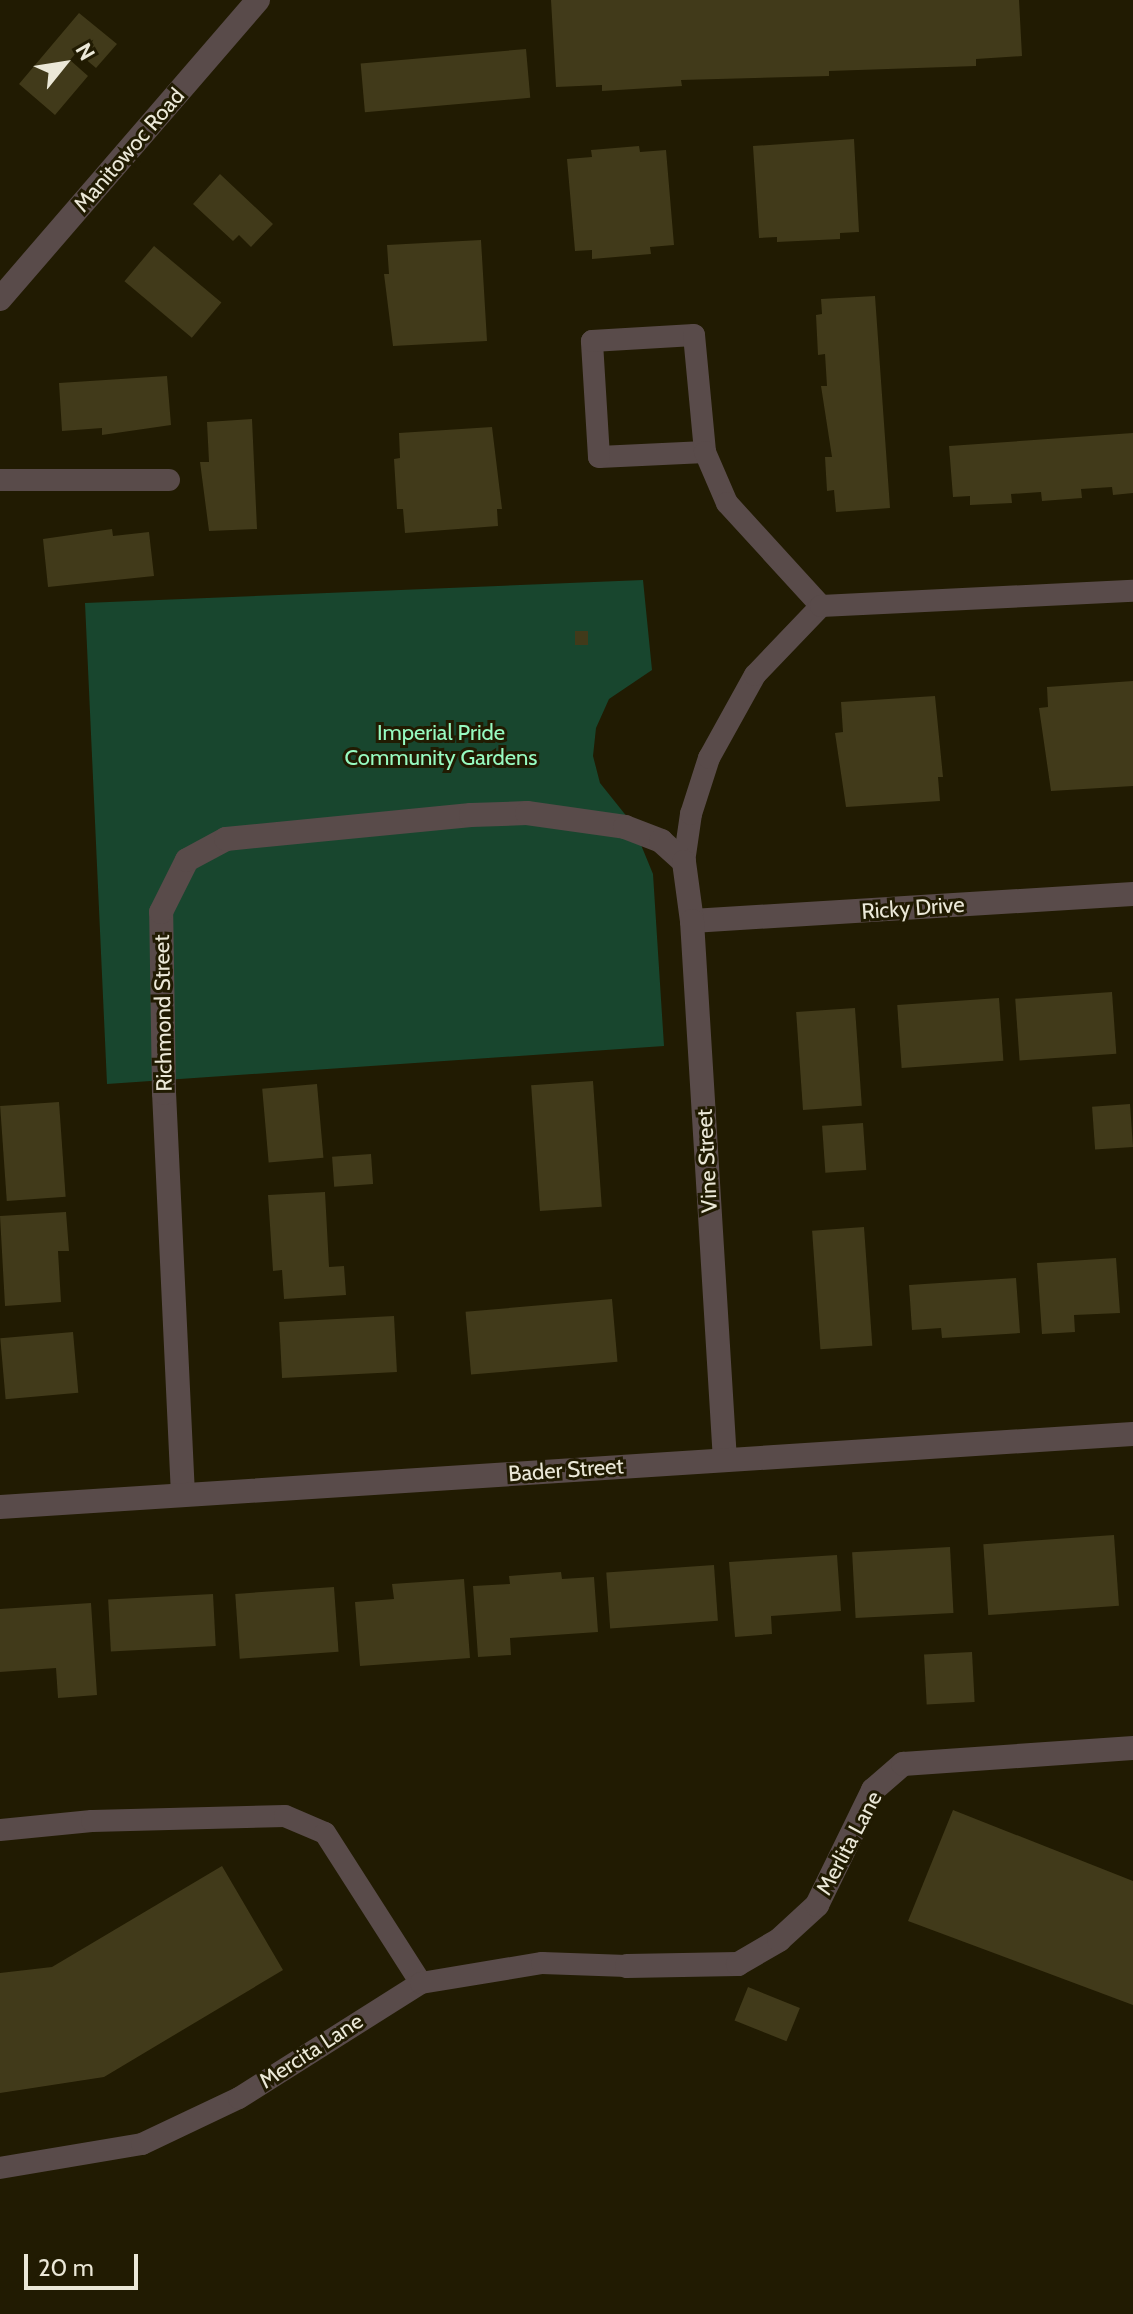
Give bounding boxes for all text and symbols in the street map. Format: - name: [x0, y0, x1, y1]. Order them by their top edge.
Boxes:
- north arrow: [24, 24, 104, 104]
- text: N: [70, 38, 101, 65]
- street label: Manitowoc Road: [68, 83, 190, 217]
- park label: Imperial Pride Community Gardens: [345, 719, 537, 770]
- street label: Ricky Drive: [861, 891, 965, 925]
- street label: Richmond Street: [148, 934, 178, 1092]
- street label: Vine Street: [691, 1108, 723, 1214]
- street label: Bader Street: [507, 1453, 625, 1487]
- street label: Merlita Lane: [811, 1787, 887, 1899]
- street label: Mercita Lane: [254, 2008, 368, 2094]
- scale bar: [28, 2238, 142, 2288]
- text: 20 m: [38, 2253, 94, 2282]

